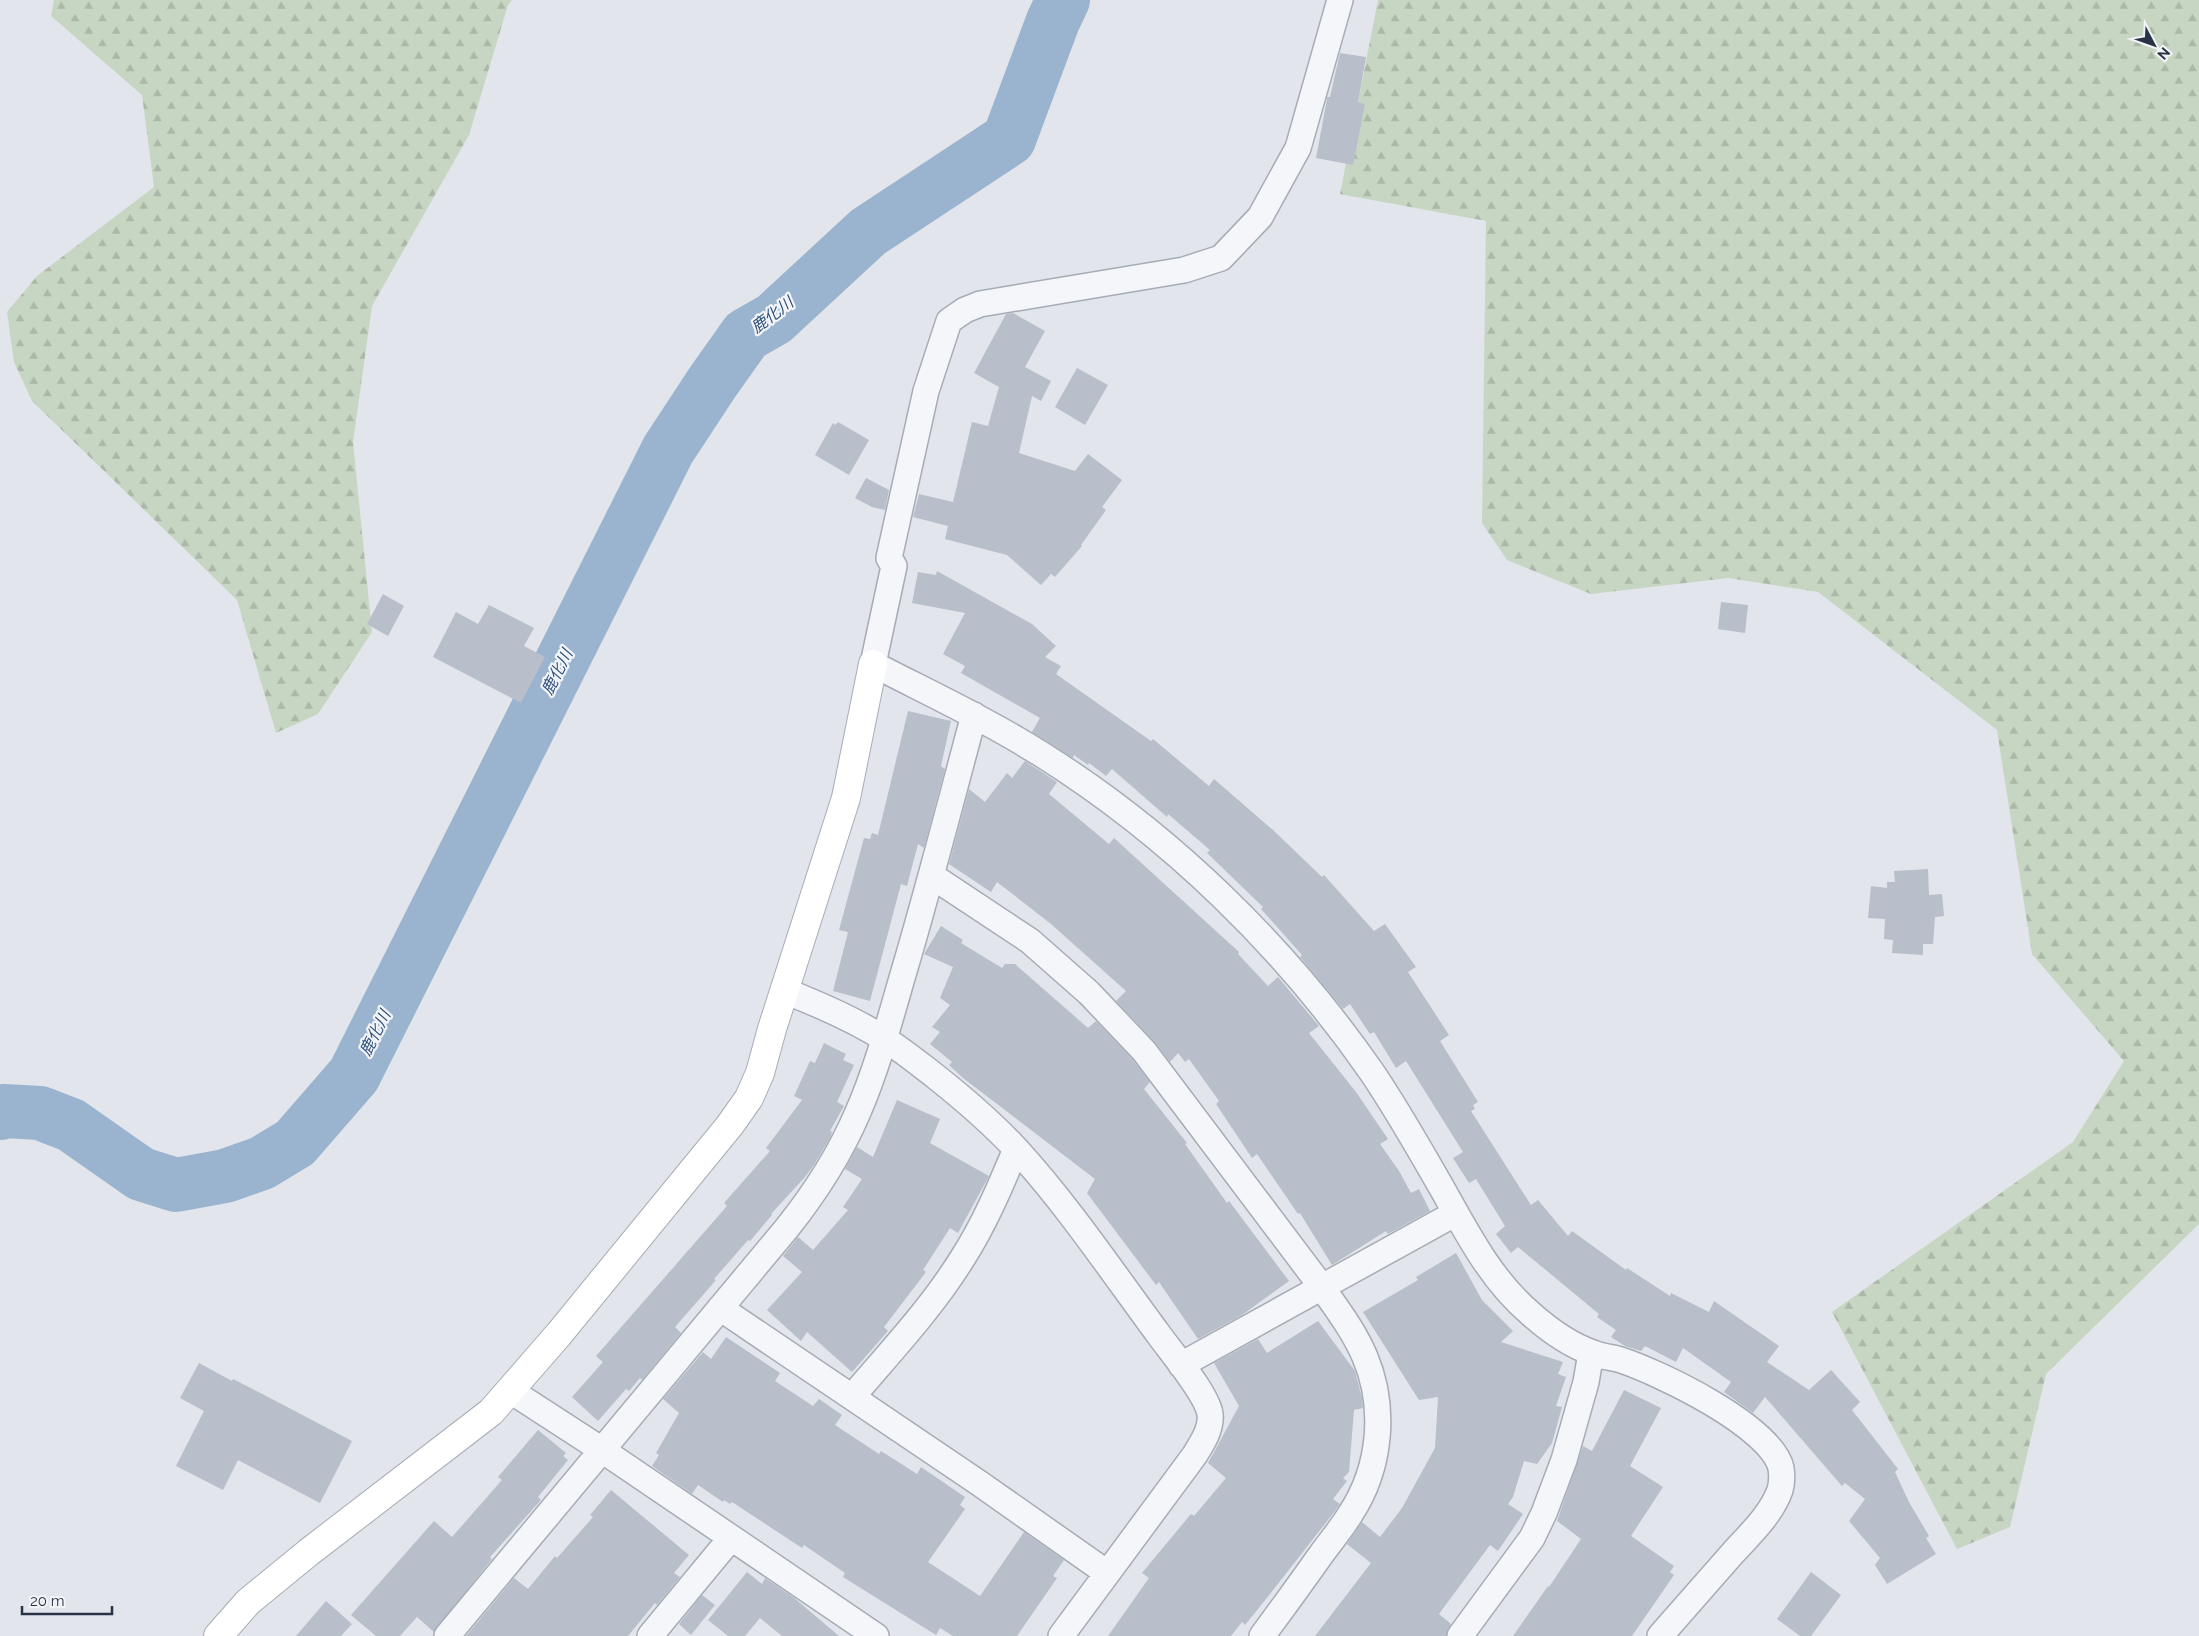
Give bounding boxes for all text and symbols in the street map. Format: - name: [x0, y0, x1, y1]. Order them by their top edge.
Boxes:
- north arrow: [2129, 20, 2179, 70]
- text: N: [2154, 44, 2173, 63]
- water label: 鹿化川: [747, 292, 798, 337]
- water label: 鹿化川: [538, 645, 577, 698]
- water label: 鹿化川: [356, 1006, 395, 1059]
- scale bar: [22, 1584, 112, 1616]
- text: 20 m: [30, 1592, 65, 1610]

